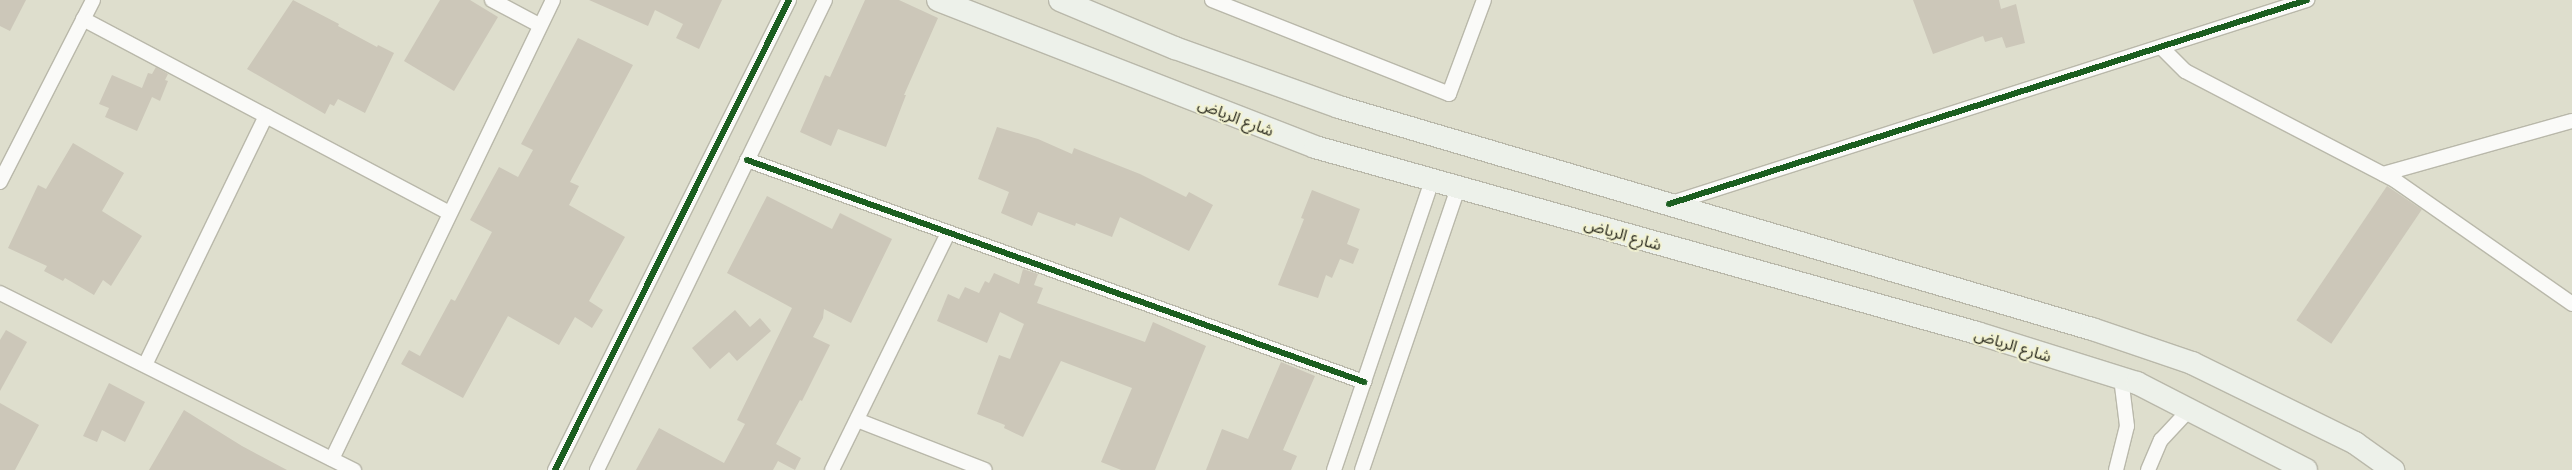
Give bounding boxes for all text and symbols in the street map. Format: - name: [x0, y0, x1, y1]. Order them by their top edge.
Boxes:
- street label: شارع الرياض: [1195, 94, 1277, 140]
- street label: شارع الرياض: [1582, 214, 1664, 254]
- street label: شارع الرياض: [1972, 324, 2054, 366]

